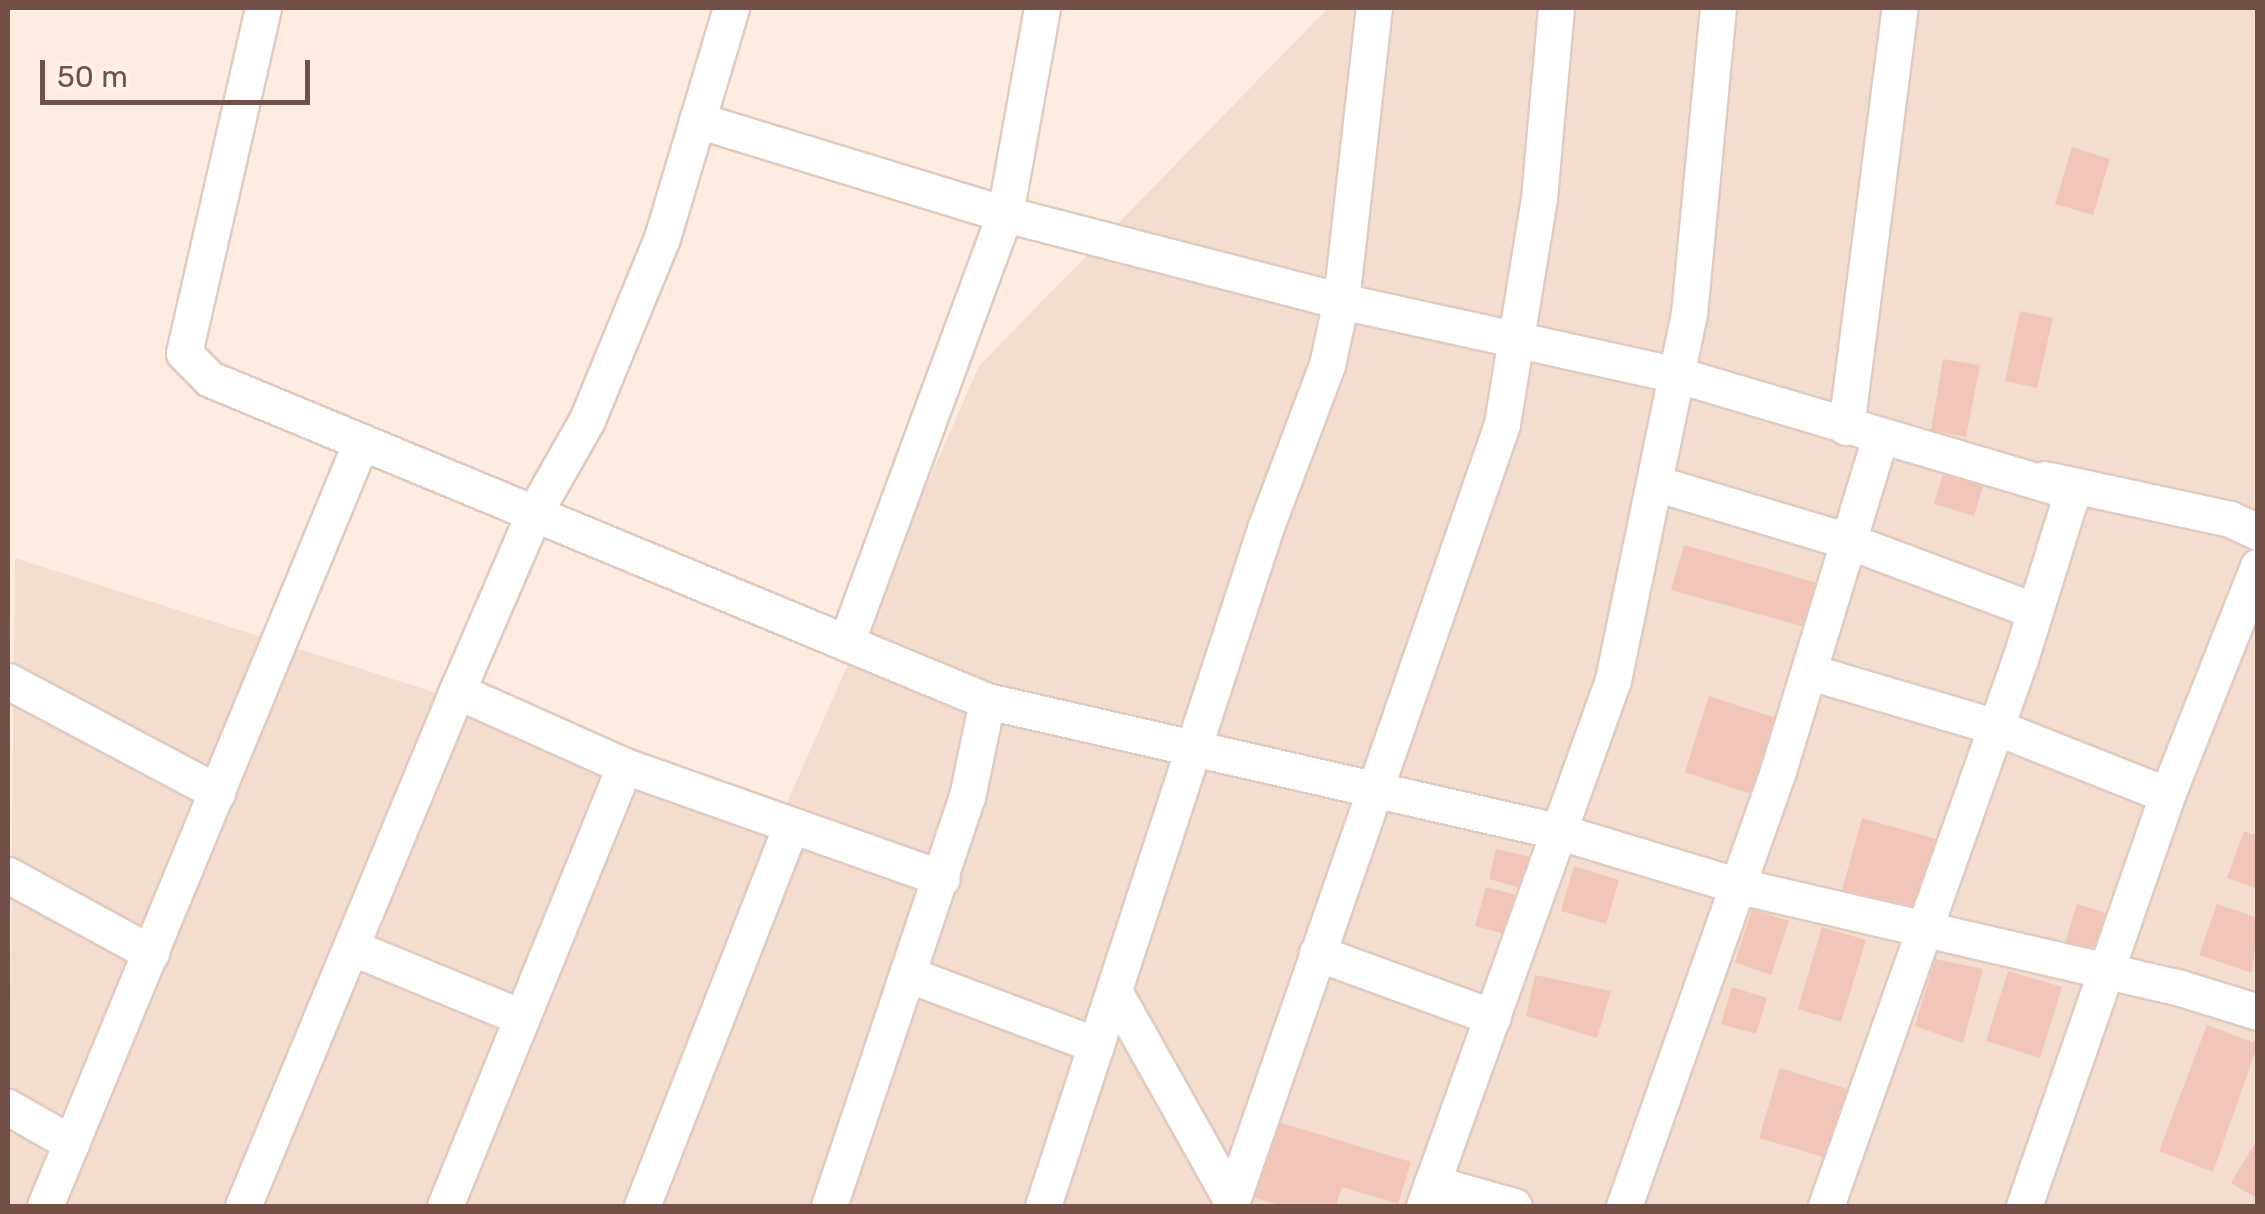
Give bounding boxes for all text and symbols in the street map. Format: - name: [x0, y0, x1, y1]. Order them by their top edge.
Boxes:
- scale bar: [45, 40, 315, 102]
- text: 50 m: [57, 59, 128, 95]

